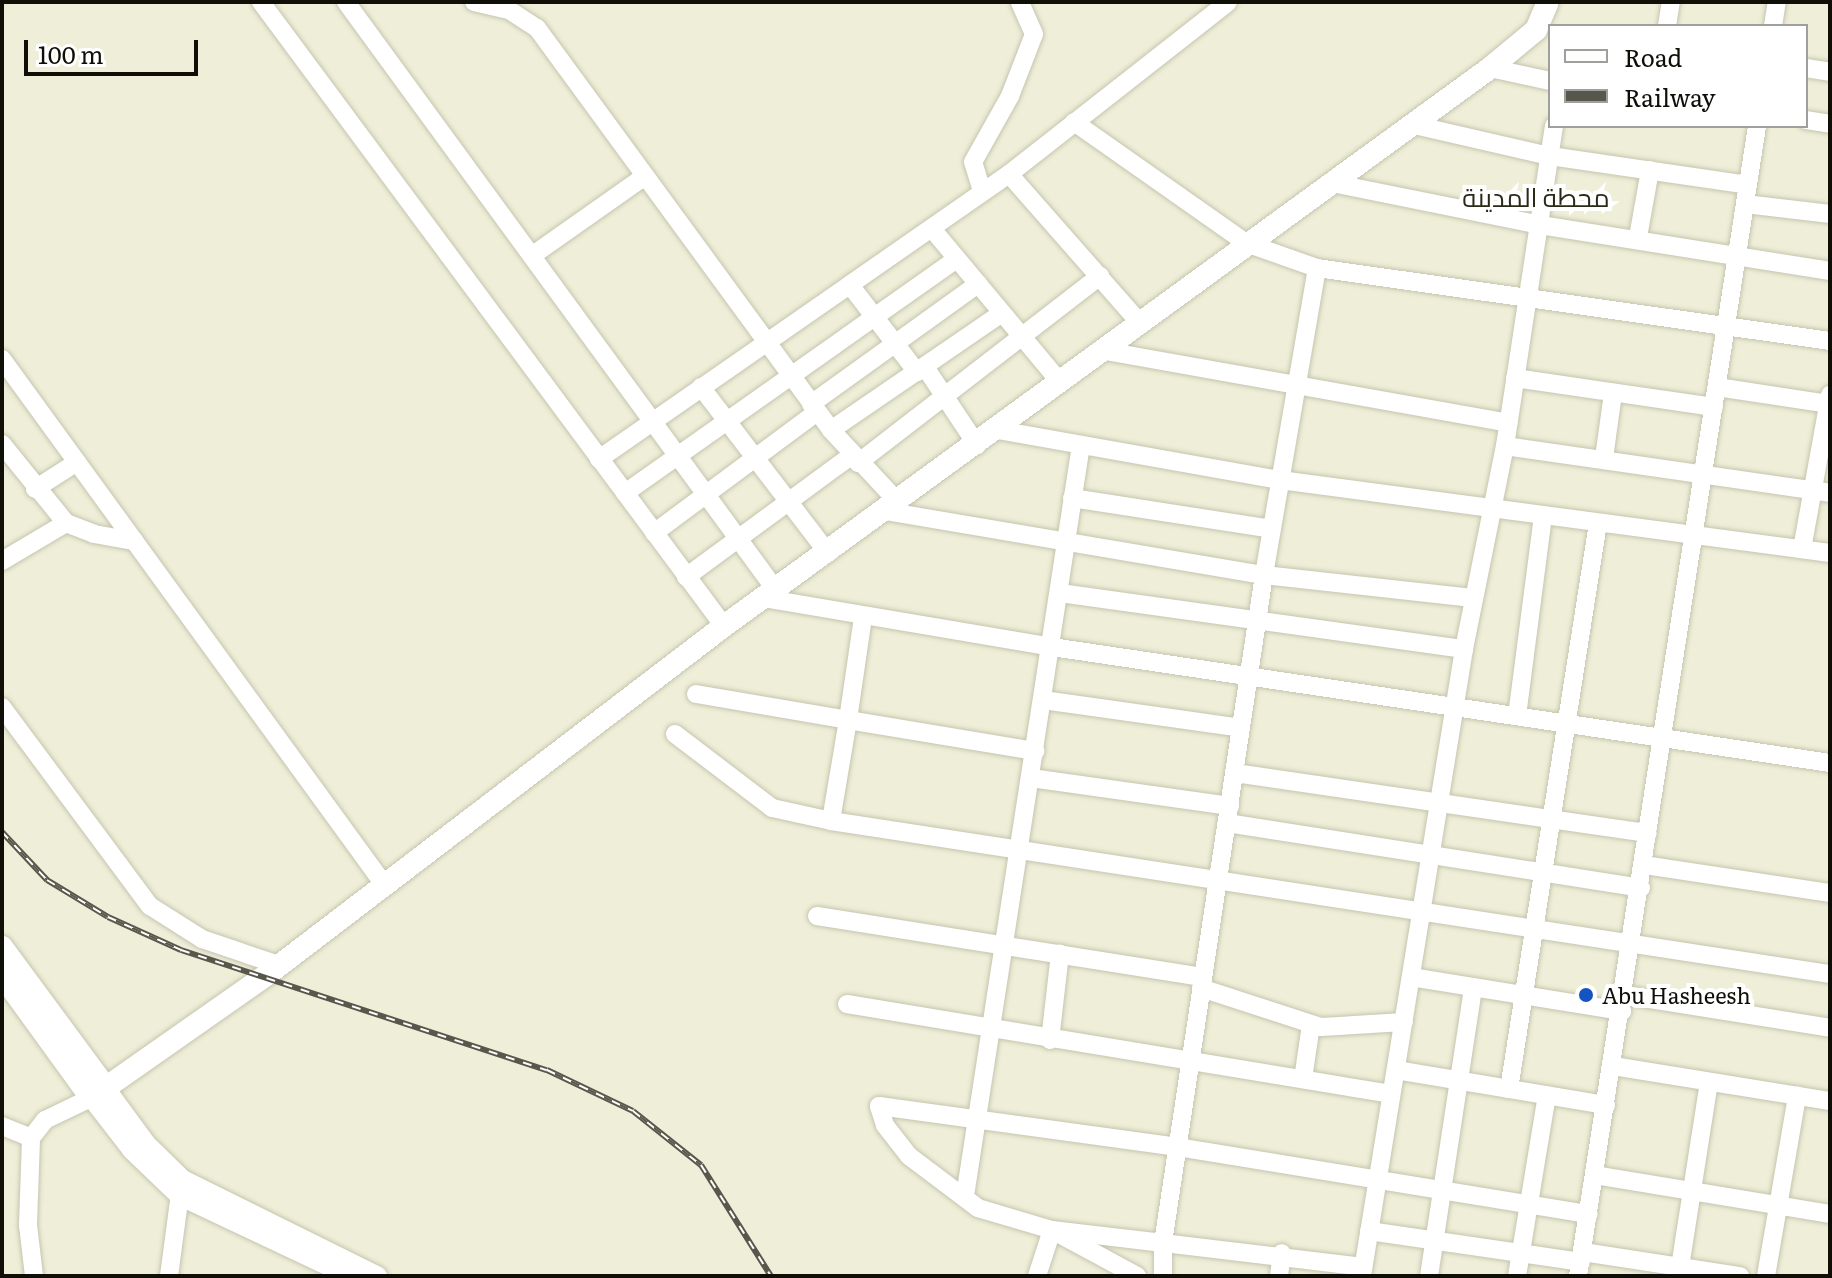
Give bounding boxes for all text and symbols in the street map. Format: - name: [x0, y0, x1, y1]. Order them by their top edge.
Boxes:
- scale bar: [28, 24, 202, 74]
- legend: [1548, 24, 1808, 128]
- text: 100 m: [38, 36, 104, 71]
- text: Road: [1624, 39, 1682, 74]
- text: Railway: [1624, 79, 1716, 114]
- district label: محطة المدينة: [1462, 180, 1610, 212]
- place label: Abu Hasheesh: [1602, 982, 1751, 1008]
- marker: Abu Hasheesh: [1577, 986, 1595, 1004]

